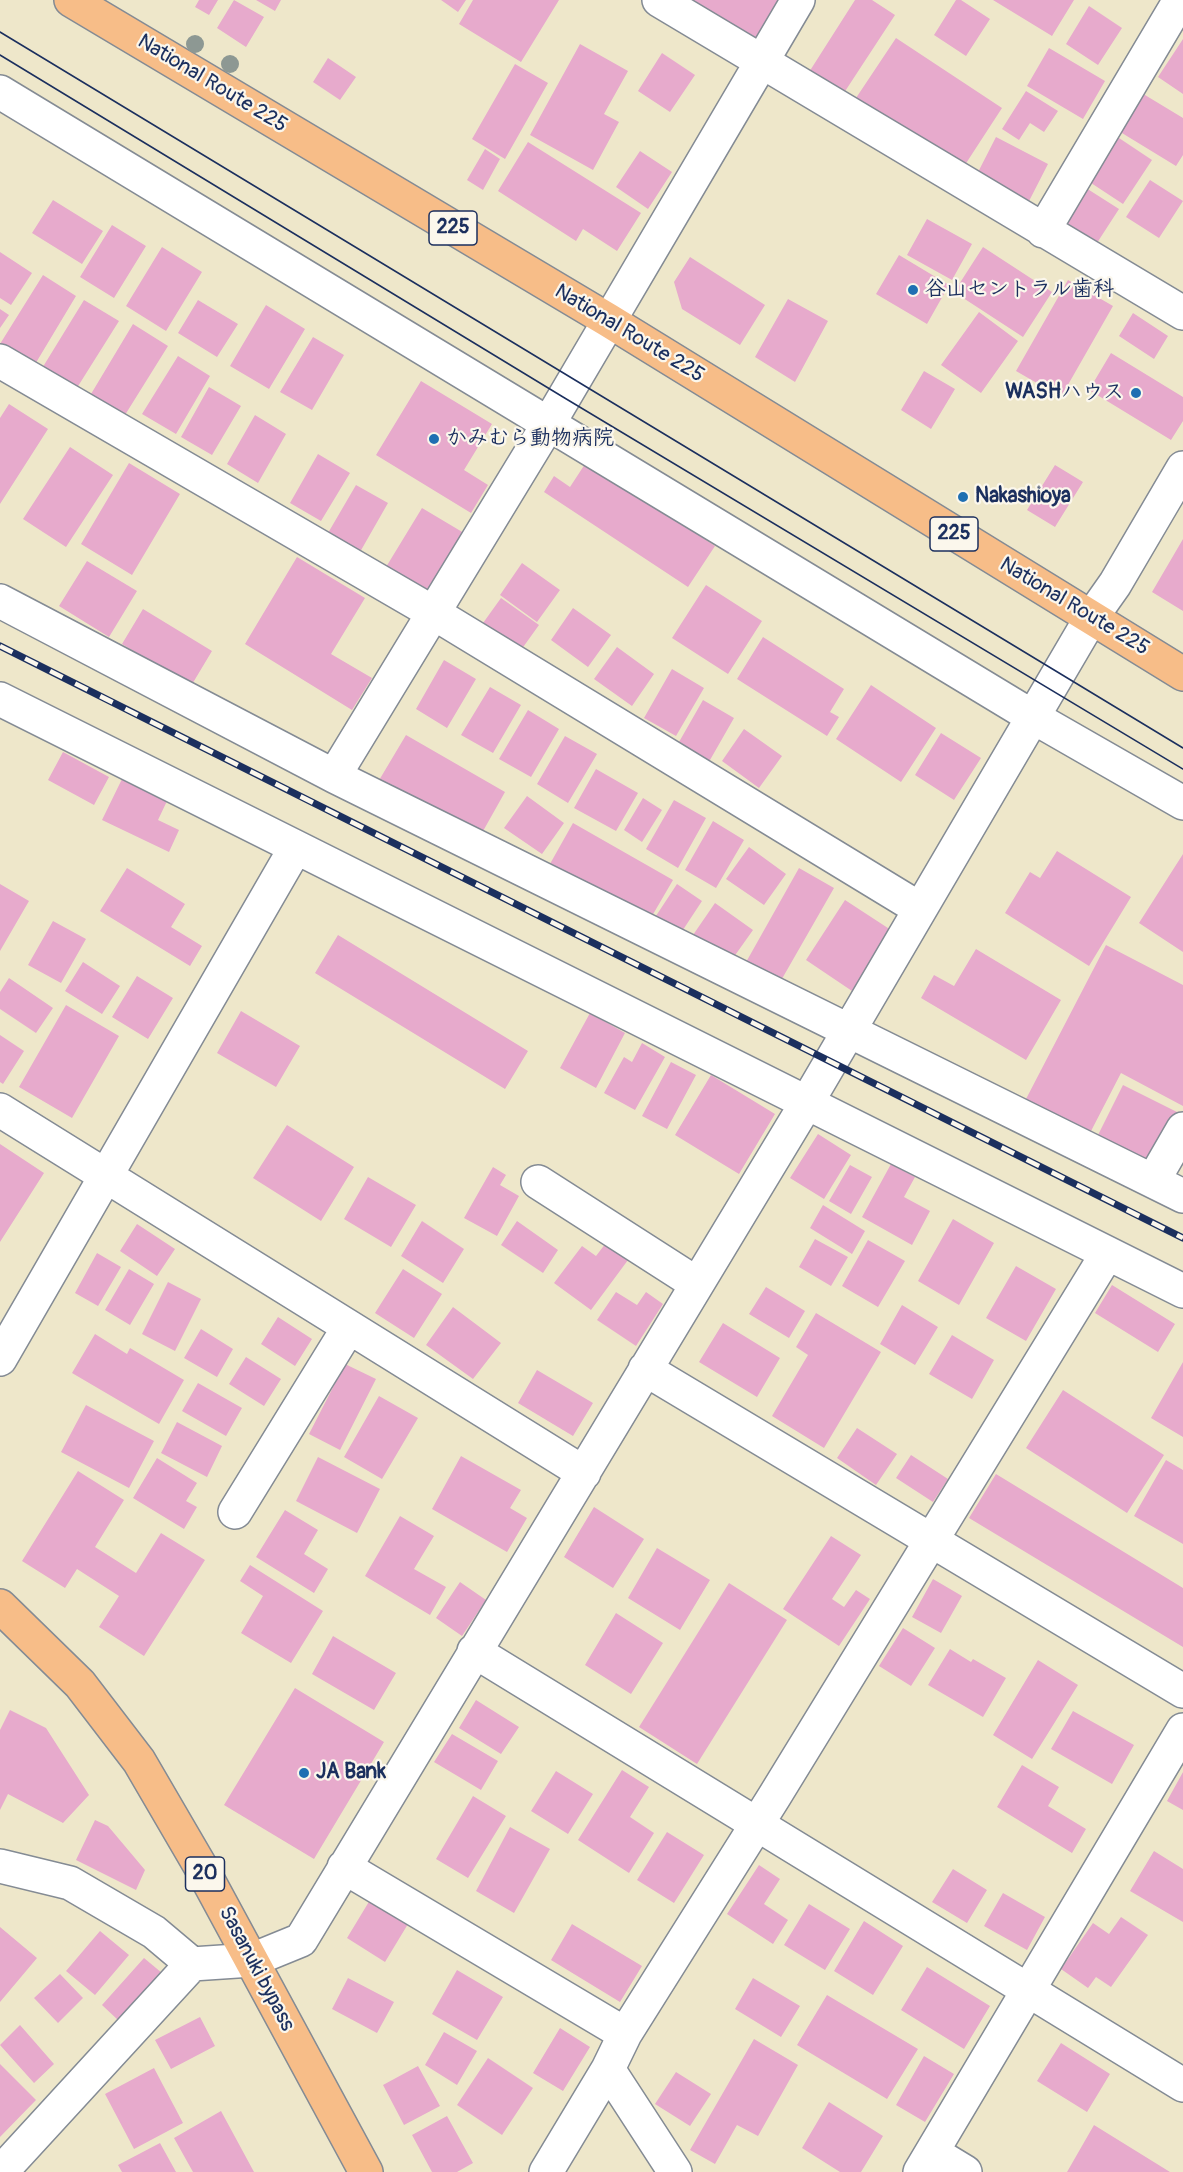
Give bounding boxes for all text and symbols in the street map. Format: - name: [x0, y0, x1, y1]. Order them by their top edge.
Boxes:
- street label: National Route 225: [133, 29, 291, 139]
- road number: 225: [429, 211, 477, 245]
- place label: 谷山セントラル歯科: [925, 277, 1114, 303]
- street label: National Route 225: [550, 279, 708, 389]
- marker: 谷山セントラル歯科: [906, 283, 920, 297]
- place label: WASHハウス: [1005, 380, 1124, 406]
- marker: WASHハウス: [1129, 386, 1143, 400]
- place label: かみむら動物病院: [446, 426, 614, 452]
- marker: かみむら動物病院: [427, 432, 441, 446]
- place label: Nakashioya: [975, 484, 1071, 510]
- marker: Nakashioya: [956, 490, 970, 504]
- road number: 225: [930, 517, 978, 551]
- street label: National Route 225: [995, 552, 1153, 662]
- place label: JA Bank: [316, 1760, 386, 1786]
- marker: JA Bank: [297, 1766, 311, 1780]
- road number: 20: [186, 1857, 224, 1891]
- street label: Sasanuki bypass: [213, 1902, 299, 2036]

